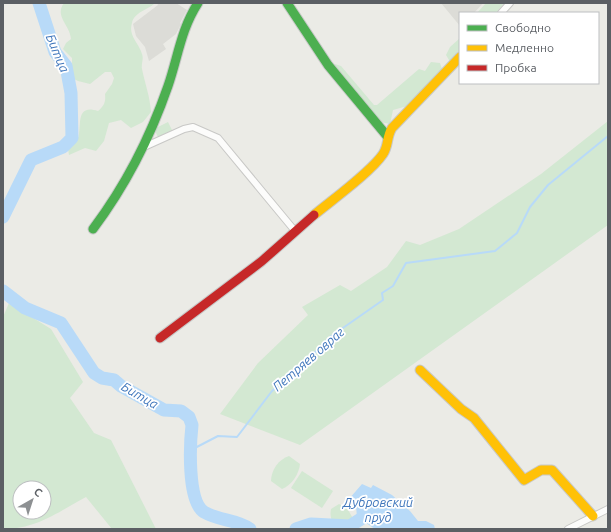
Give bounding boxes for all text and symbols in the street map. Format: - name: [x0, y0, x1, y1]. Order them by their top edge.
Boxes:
- legend: [459, 12, 599, 84]
- text: Свободно: [495, 21, 551, 34]
- water label: Битца: [44, 32, 72, 74]
- text: Медленно: [495, 41, 554, 54]
- text: Пробка: [495, 61, 537, 74]
- water label: Петряев овраг: [270, 324, 347, 394]
- water label: Битца: [119, 379, 161, 411]
- north arrow: [12, 480, 52, 520]
- text: С: [32, 485, 45, 499]
- water label: Дубровский пруд: [341, 495, 413, 524]

